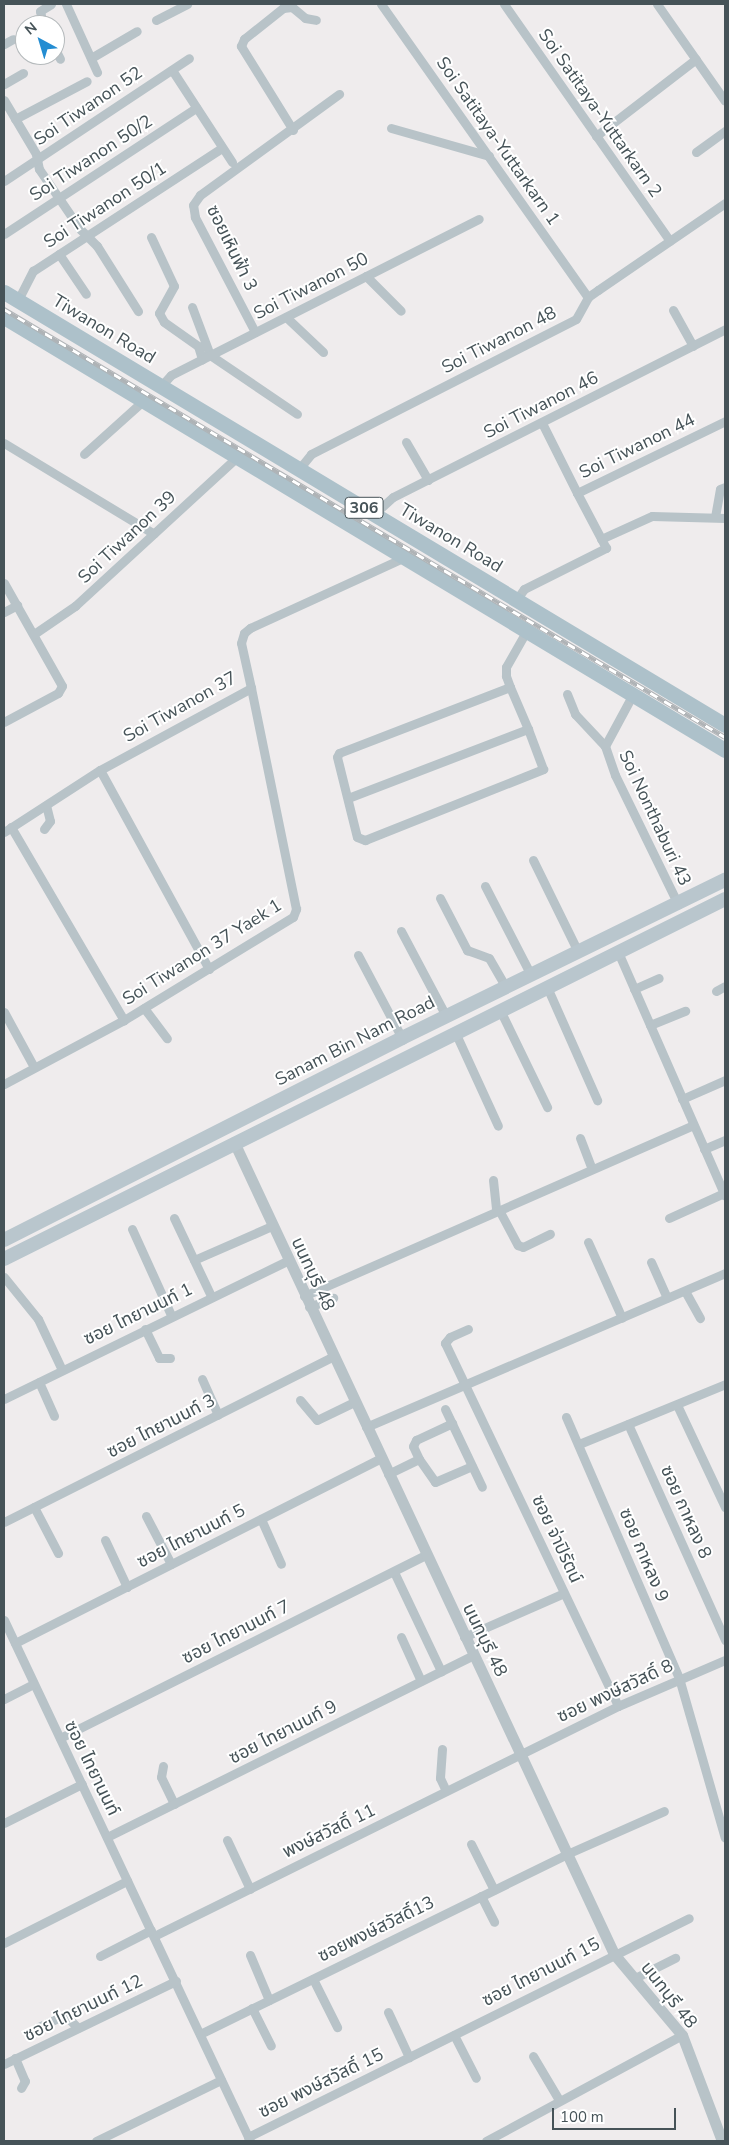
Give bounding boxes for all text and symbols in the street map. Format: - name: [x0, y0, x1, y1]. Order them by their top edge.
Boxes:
- north arrow: [15, 15, 65, 65]
- text: N: [21, 18, 41, 39]
- street label: Soi Satitaya-Yuttarkarn 2: [534, 25, 666, 201]
- street label: Soi Satitaya-Yuttarkarn 1: [432, 53, 564, 229]
- street label: Soi Tiwanon 52: [30, 62, 146, 150]
- street label: Soi Tiwanon 50/2: [26, 110, 156, 206]
- street label: Soi Tiwanon 50/1: [40, 157, 170, 253]
- street label: ซอยเหินฟ้า 3: [202, 201, 262, 295]
- street label: Soi Tiwanon 50: [250, 248, 372, 324]
- street label: Tiwanon Road: [49, 290, 159, 368]
- street label: Soi Tiwanon 48: [438, 302, 560, 378]
- street label: Soi Tiwanon 46: [480, 367, 602, 443]
- street label: Soi Tiwanon 44: [576, 409, 698, 483]
- street label: Soi Tiwanon 39: [74, 486, 180, 588]
- road number: 306: [344, 494, 384, 522]
- street label: Tiwanon Road: [396, 499, 506, 577]
- street label: Soi Tiwanon 37: [120, 667, 240, 747]
- street label: Soi Nonthaburi 43: [614, 747, 696, 889]
- street label: Soi Tiwanon 37 Yaek 1: [118, 894, 286, 1010]
- street label: Sanam Bin Nam Road: [272, 991, 438, 1091]
- street label: นนทบุรี 48: [287, 1234, 339, 1314]
- street label: ซอย ไทยานนท์ 1: [80, 1278, 196, 1350]
- street label: ซอย ไทยานนท์ 3: [103, 1389, 219, 1463]
- street label: ซอย กาหลง 8: [656, 1462, 716, 1562]
- street label: ซอย จ่าปิรัตน์: [527, 1492, 587, 1586]
- street label: ซอย ไทยานนท์ 5: [133, 1499, 249, 1573]
- street label: ซอย กาหลง 9: [615, 1505, 673, 1605]
- street label: ซอย ไทยานนท์ 7: [178, 1595, 294, 1669]
- street label: นนทบุรี 48: [458, 1600, 512, 1680]
- street label: ซอย พงษ์สวัสดิ์ 8: [554, 1655, 676, 1727]
- street label: ซอย ไทยานนท์ 9: [225, 1695, 341, 1769]
- street label: ซอย ไทยานนท์: [60, 1717, 124, 1819]
- street label: พงษ์สวัสดิ์ 11: [279, 1799, 379, 1863]
- street label: ซอยพงษ์สวัสดิ์13: [314, 1891, 438, 1967]
- street label: ซอย ไทยานนท์ 15: [478, 1933, 604, 2011]
- street label: นนทบุรี 48: [636, 1957, 702, 2033]
- street label: ซอย ไทยานนท์ 12: [20, 1970, 146, 2046]
- street label: ซอย พงษ์สวัสดิ์ 15: [255, 2043, 387, 2123]
- scale bar: [554, 2098, 678, 2130]
- text: 100 m: [560, 2107, 604, 2127]

